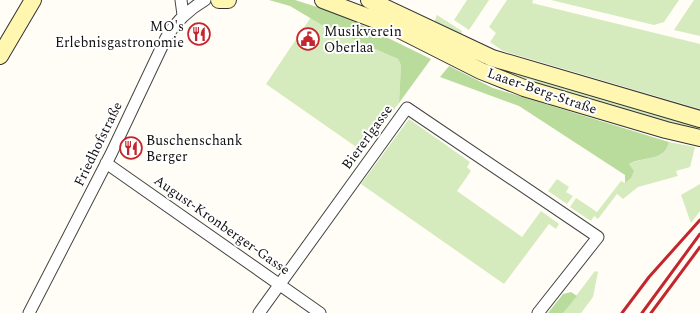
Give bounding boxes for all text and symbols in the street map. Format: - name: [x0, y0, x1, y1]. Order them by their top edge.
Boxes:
- place label: MO's Erlebnisgastronomie: [55, 16, 184, 53]
- restaurant icon: MO's Erlebnisgastronomie: [186, 21, 212, 47]
- place label: Musikverein Oberlaa: [324, 21, 402, 58]
- public building icon: Musikverein Oberlaa: [295, 26, 321, 52]
- street label: Laaer-Berg-Straße: [484, 62, 600, 120]
- street label: Friedhofstraße: [68, 98, 128, 190]
- street label: Biererlgasse: [336, 100, 398, 174]
- place label: Buschenschank Berger: [146, 130, 243, 167]
- restaurant icon: Buschenschank Berger: [118, 135, 144, 161]
- street label: August-Kronberger-Gasse: [150, 170, 295, 280]

